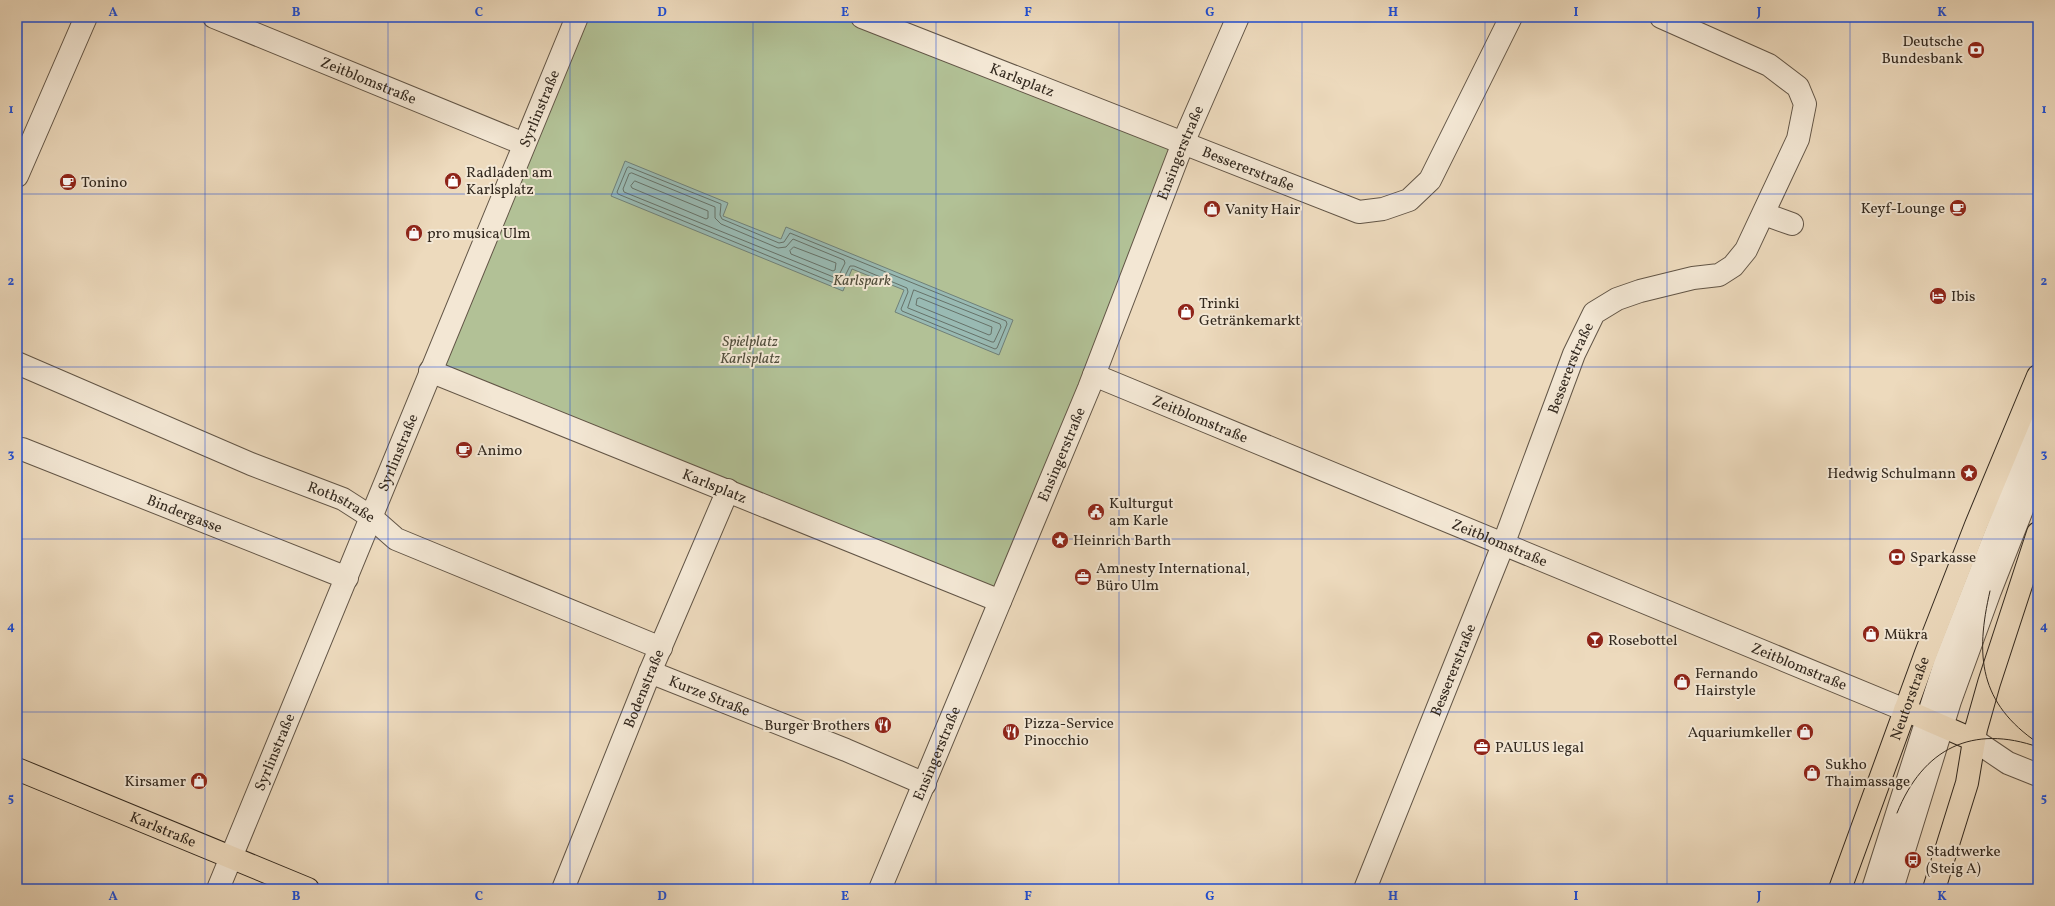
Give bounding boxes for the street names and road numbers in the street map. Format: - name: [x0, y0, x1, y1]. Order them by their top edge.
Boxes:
- street label: Zeitblomstraße: [317, 53, 419, 111]
- street label: Karlsplatz: [986, 59, 1057, 103]
- street label: Syrlinstraße: [515, 67, 566, 151]
- street label: Ensingerstraße: [1153, 103, 1210, 204]
- street label: Bessererstraße: [1198, 142, 1297, 198]
- street label: Bessererstraße: [1544, 319, 1600, 418]
- street label: Zeitblomstraße: [1149, 391, 1251, 449]
- street label: Ensingerstraße: [1034, 404, 1092, 505]
- street label: Syrlinstraße: [374, 411, 424, 495]
- street label: Karlsplatz: [679, 465, 750, 510]
- street label: Rothstraße: [304, 477, 379, 529]
- street label: Bindergasse: [143, 490, 225, 539]
- street label: Zeitblomstraße: [1448, 515, 1550, 573]
- street label: Bessererstraße: [1426, 621, 1482, 720]
- street label: Zeitblomstraße: [1748, 639, 1850, 697]
- street label: Bodenstraße: [619, 646, 670, 732]
- street label: Neutorstraße: [1886, 654, 1936, 744]
- street label: Kurze Straße: [665, 671, 753, 723]
- street label: Ensingerstraße: [909, 703, 967, 804]
- street label: Syrlinstraße: [250, 711, 301, 795]
- street label: Karlstraße: [126, 808, 199, 854]

